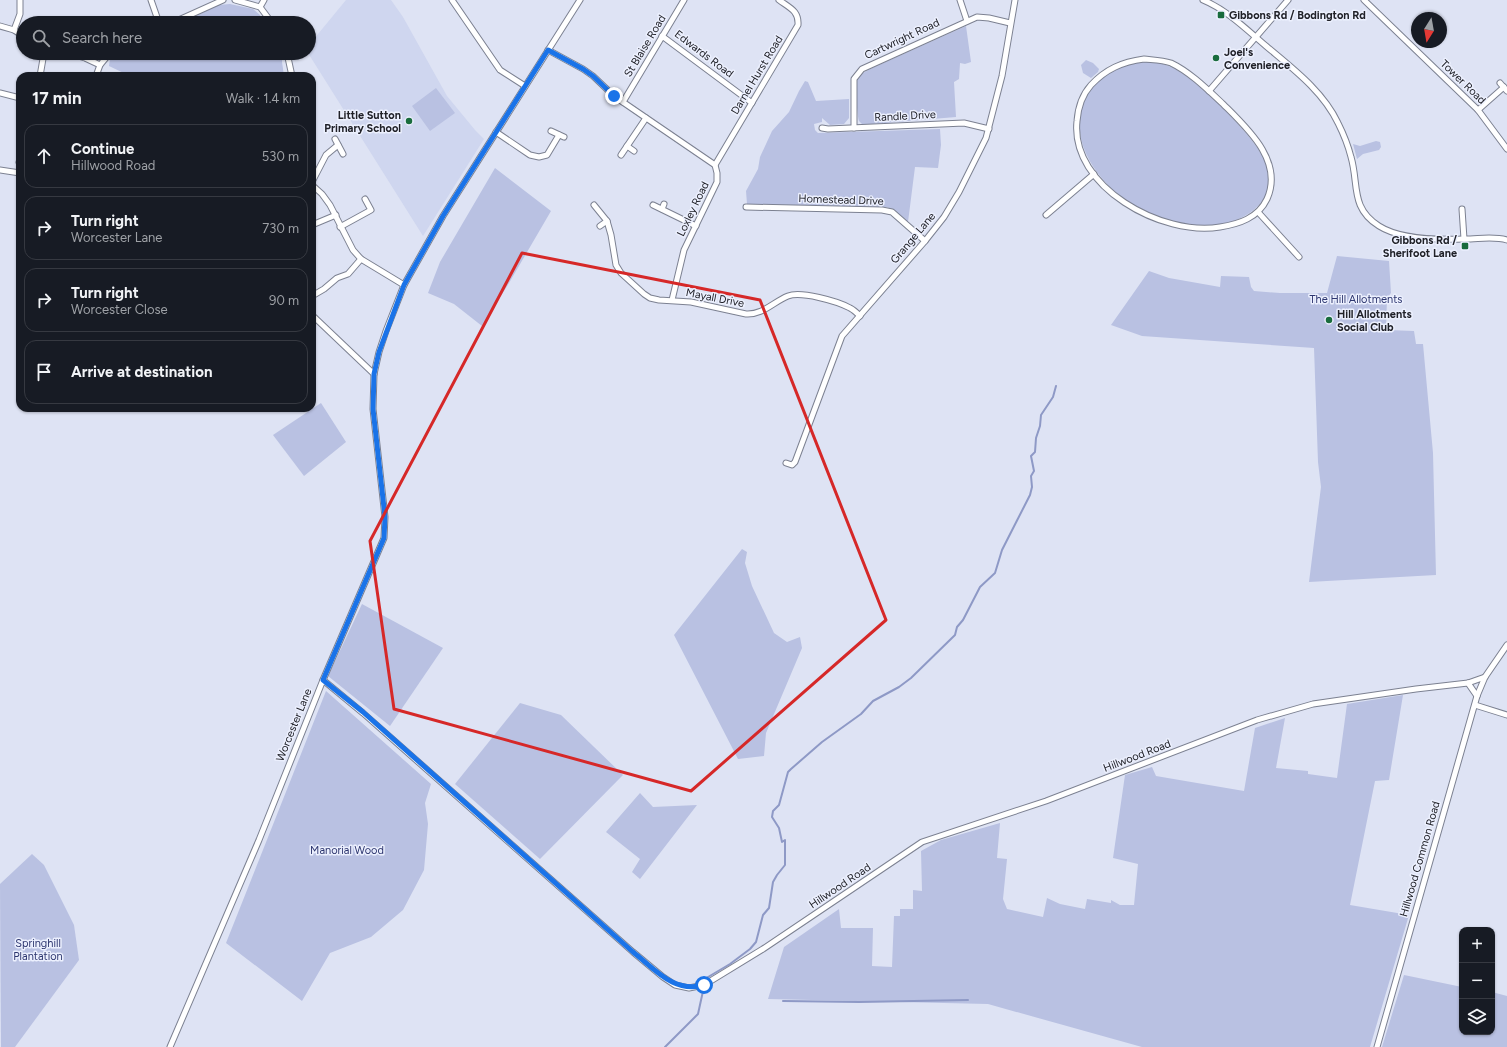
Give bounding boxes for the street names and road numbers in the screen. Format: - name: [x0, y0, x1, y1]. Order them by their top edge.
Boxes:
- street label: St Blaise Road: [621, 13, 669, 79]
- street label: Cartwright Road: [862, 16, 942, 62]
- street label: Edwards Road: [672, 28, 736, 80]
- street label: Darnel Hurst Road: [728, 33, 786, 117]
- street label: Tower Road: [1438, 57, 1488, 107]
- street label: Randle Drive: [874, 108, 936, 124]
- street label: Loxley Road: [674, 179, 712, 239]
- street label: Homestead Drive: [798, 192, 884, 208]
- street label: Grange Lane: [888, 210, 938, 266]
- street label: Mayall Drive: [685, 286, 745, 310]
- street label: Worcester Lane: [273, 687, 315, 763]
- street label: Hillwood Road: [1101, 737, 1173, 775]
- street label: Hillwood Common Road: [1397, 800, 1443, 918]
- street label: Hillwood Road: [807, 861, 873, 911]

